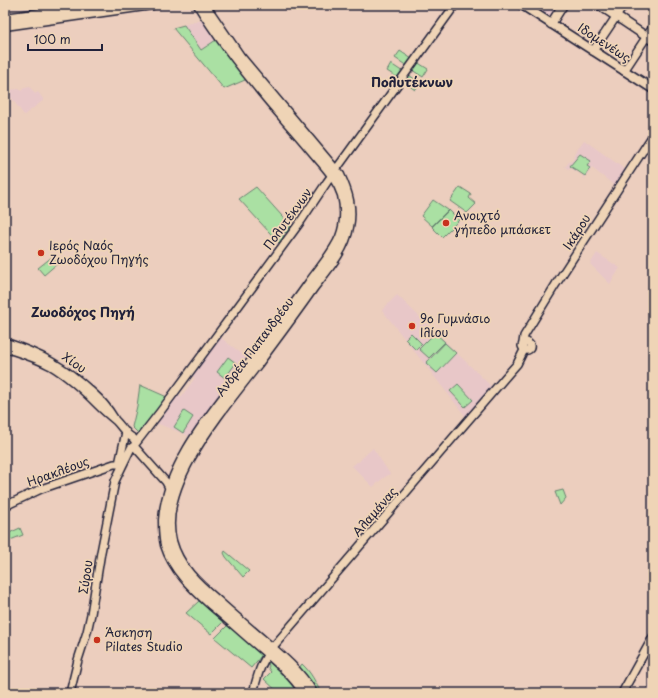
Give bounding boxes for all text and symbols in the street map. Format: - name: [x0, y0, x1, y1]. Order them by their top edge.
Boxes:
- street label: Ιδομενέως: [575, 18, 635, 66]
- scale bar: [28, 26, 102, 52]
- text: 100 m: [34, 30, 71, 48]
- district label: Πολυτέκνων: [371, 72, 453, 91]
- street label: Πολυτέκνων: [259, 184, 316, 253]
- place label: Ανοιχτό γήπεδο μπάσκετ: [454, 206, 551, 238]
- street label: Ικάρου: [558, 210, 595, 253]
- marker: Ανοιχτό γήπεδο μπάσκετ: [441, 218, 451, 228]
- place label: Ιερός Ναός Ζωοδόχου Πηγής: [49, 236, 149, 268]
- marker: Ιερός Ναός Ζωοδόχου Πηγής: [36, 248, 46, 258]
- street label: Ανδρέα Παπανδρέου: [211, 293, 297, 400]
- district label: Ζωοδόχος Πηγή: [31, 302, 135, 321]
- place label: 9ο Γυμνάσιο Ιλίου: [420, 309, 491, 341]
- marker: 9ο Γυμνάσιο Ιλίου: [407, 321, 417, 331]
- street label: Χίου: [59, 347, 90, 377]
- street label: Ηρακλέους: [24, 452, 91, 491]
- street label: Αλαμάνας: [348, 483, 401, 540]
- street label: Σύρου: [73, 558, 97, 595]
- place label: Άσκηση Pilates Studio: [105, 623, 183, 655]
- marker: Άσκηση Pilates Studio: [92, 635, 102, 645]

